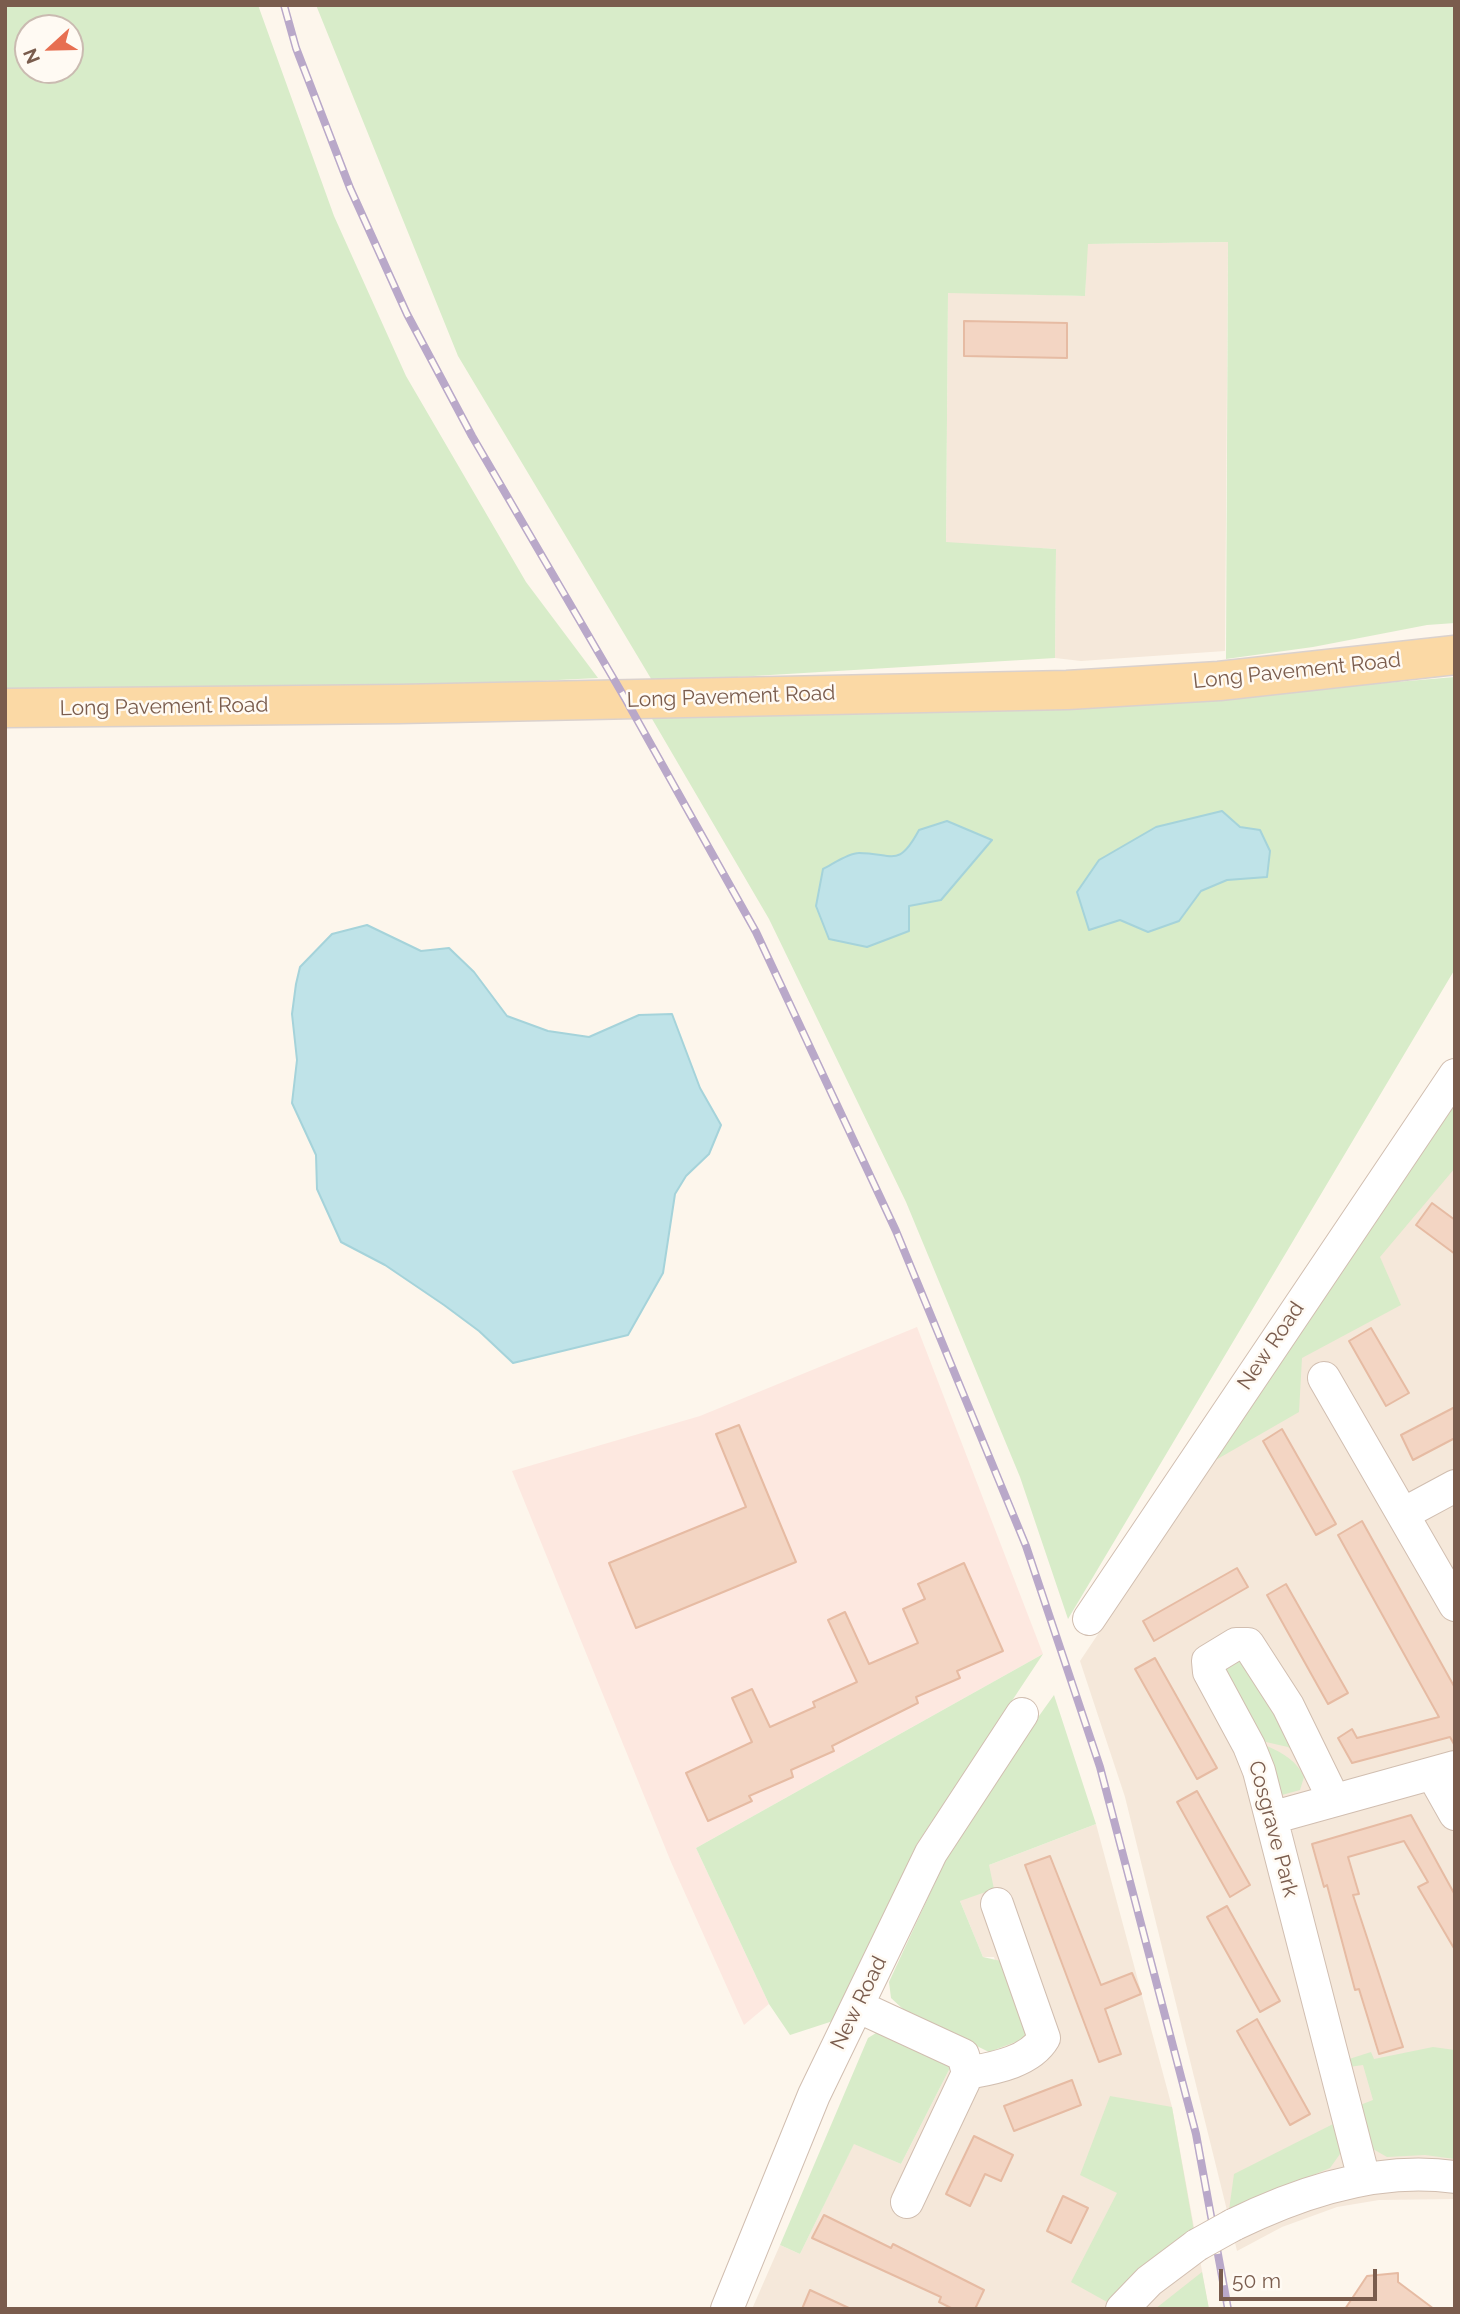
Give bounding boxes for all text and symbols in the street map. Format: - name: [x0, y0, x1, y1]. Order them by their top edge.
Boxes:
- north arrow: [14, 14, 84, 84]
- text: N: [18, 45, 44, 67]
- street label: Long Pavement Road: [1192, 648, 1402, 694]
- street label: Long Pavement Road: [626, 681, 836, 713]
- street label: Long Pavement Road: [59, 693, 269, 721]
- street label: New Road: [1232, 1297, 1310, 1395]
- street label: Cosgrave Park: [1243, 1758, 1303, 1900]
- street label: New Road: [826, 1952, 892, 2054]
- scale bar: [1222, 2254, 1380, 2298]
- text: 50 m: [1232, 2268, 1281, 2293]

